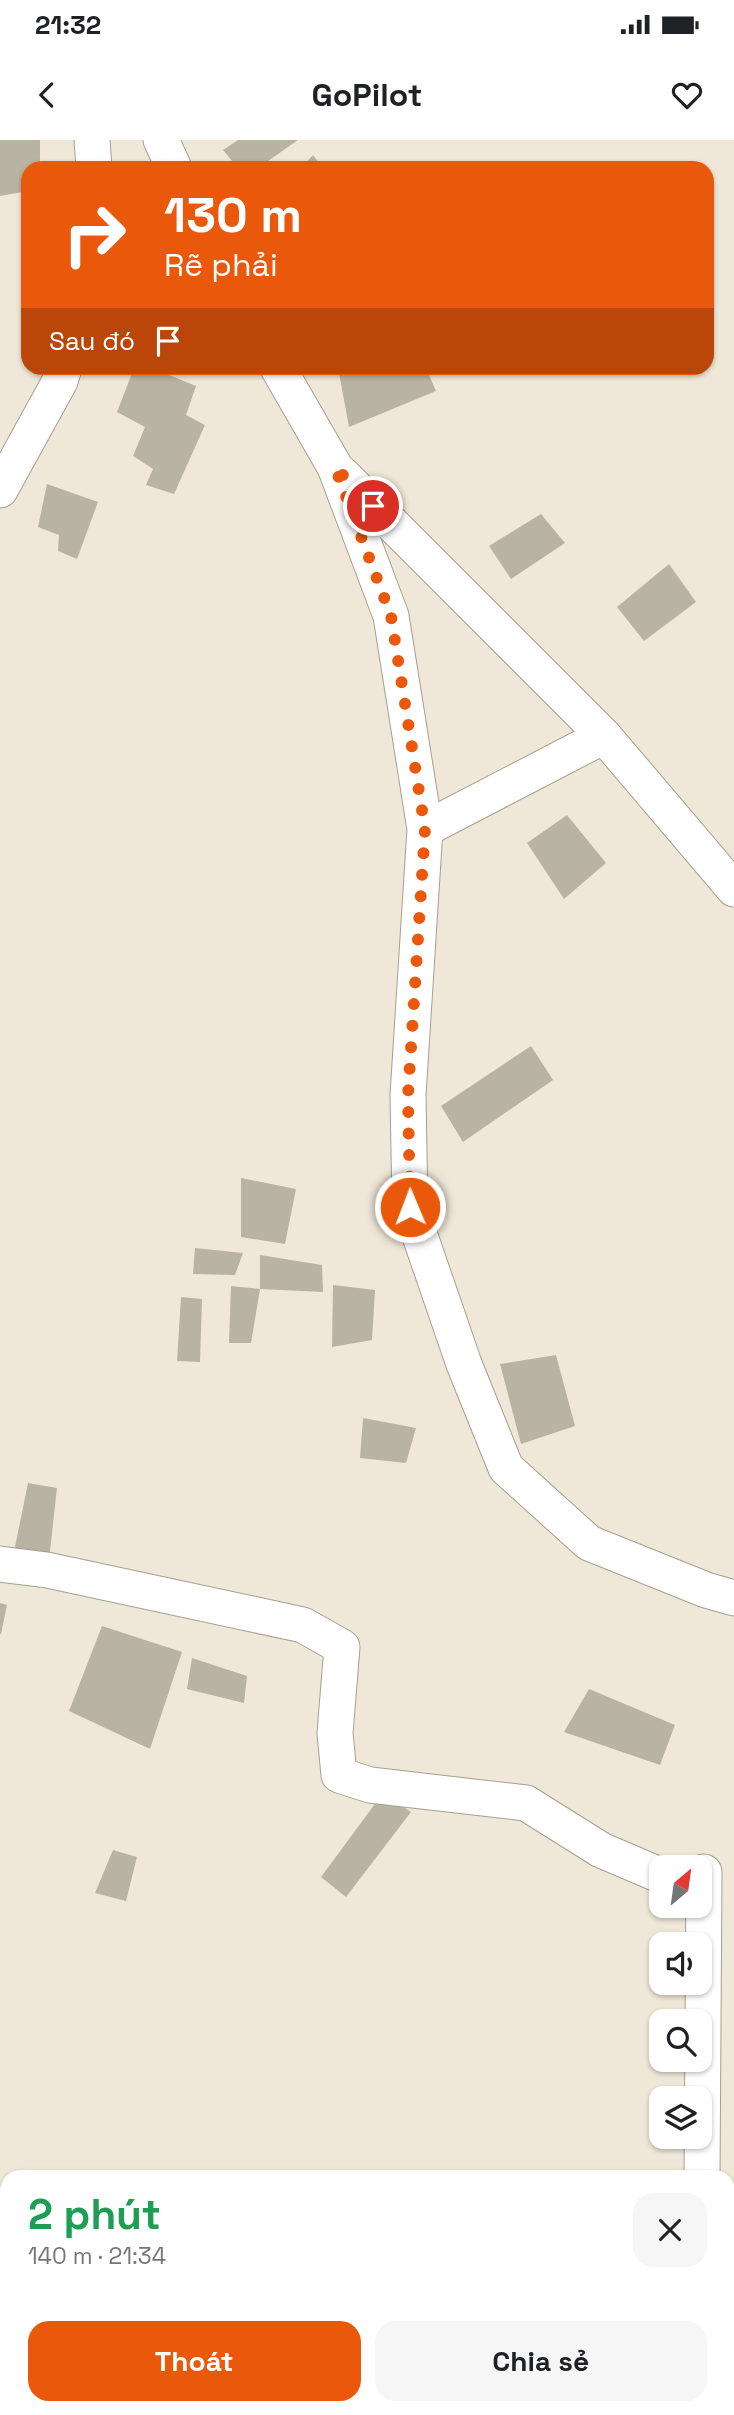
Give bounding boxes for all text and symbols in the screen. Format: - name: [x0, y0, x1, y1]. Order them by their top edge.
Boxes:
- text: 21:32: [35, 8, 101, 42]
- text: GoPilot: [312, 75, 422, 115]
- icon: back: [28, 76, 66, 114]
- icon: heart: [668, 76, 706, 114]
- text: 130 m: [164, 184, 302, 246]
- icon: right: [49, 189, 140, 280]
- text: Rẽ phải: [164, 245, 278, 285]
- icon: arrive: [149, 322, 187, 360]
- text: Sau đó: [49, 324, 135, 358]
- pin: [343, 476, 403, 536]
- icon: arrive: [354, 487, 392, 525]
- position arrow: [373, 1170, 447, 1244]
- north arrow: [649, 1855, 712, 1918]
- map controls: [649, 1855, 712, 2149]
- button: sound: [649, 1932, 712, 1995]
- button: search: [649, 2009, 712, 2072]
- button: layers: [649, 2086, 712, 2149]
- text: 2 phút: [28, 2188, 161, 2241]
- button: close: [633, 2193, 707, 2267]
- text: 140 m · 21:34: [28, 2241, 166, 2271]
- button: Thoát: [28, 2321, 361, 2401]
- button: Chia sẻ: [375, 2321, 707, 2401]

